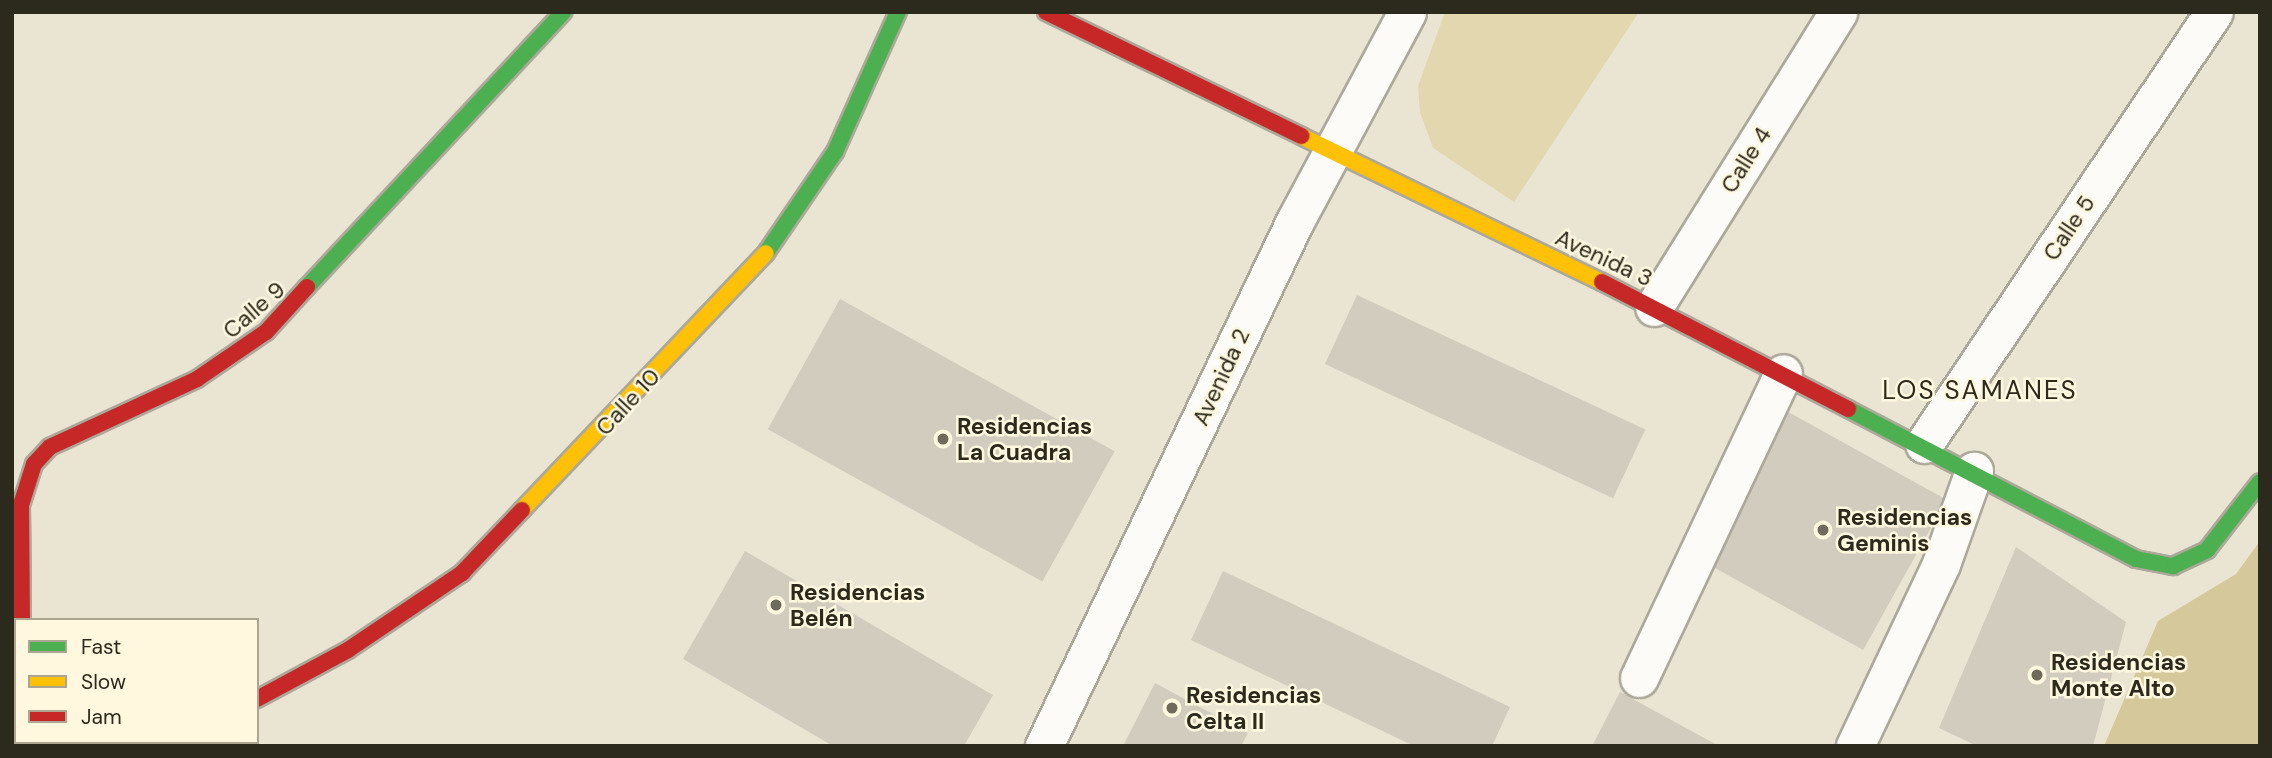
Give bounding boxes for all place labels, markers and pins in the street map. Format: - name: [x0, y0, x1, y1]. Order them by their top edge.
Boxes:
- place label: Residencias La Cuadra: [957, 412, 1092, 466]
- marker: Residencias La Cuadra: [935, 431, 951, 447]
- place label: Residencias Geminis: [1837, 503, 1972, 557]
- marker: Residencias Geminis: [1815, 522, 1831, 538]
- place label: Residencias Belén: [790, 578, 925, 632]
- marker: Residencias Belén: [768, 597, 784, 613]
- place label: Residencias Monte Alto: [2051, 648, 2186, 702]
- marker: Residencias Monte Alto: [2029, 667, 2045, 683]
- place label: Residencias Celta II: [1186, 681, 1321, 735]
- marker: Residencias Celta II: [1164, 700, 1180, 716]

